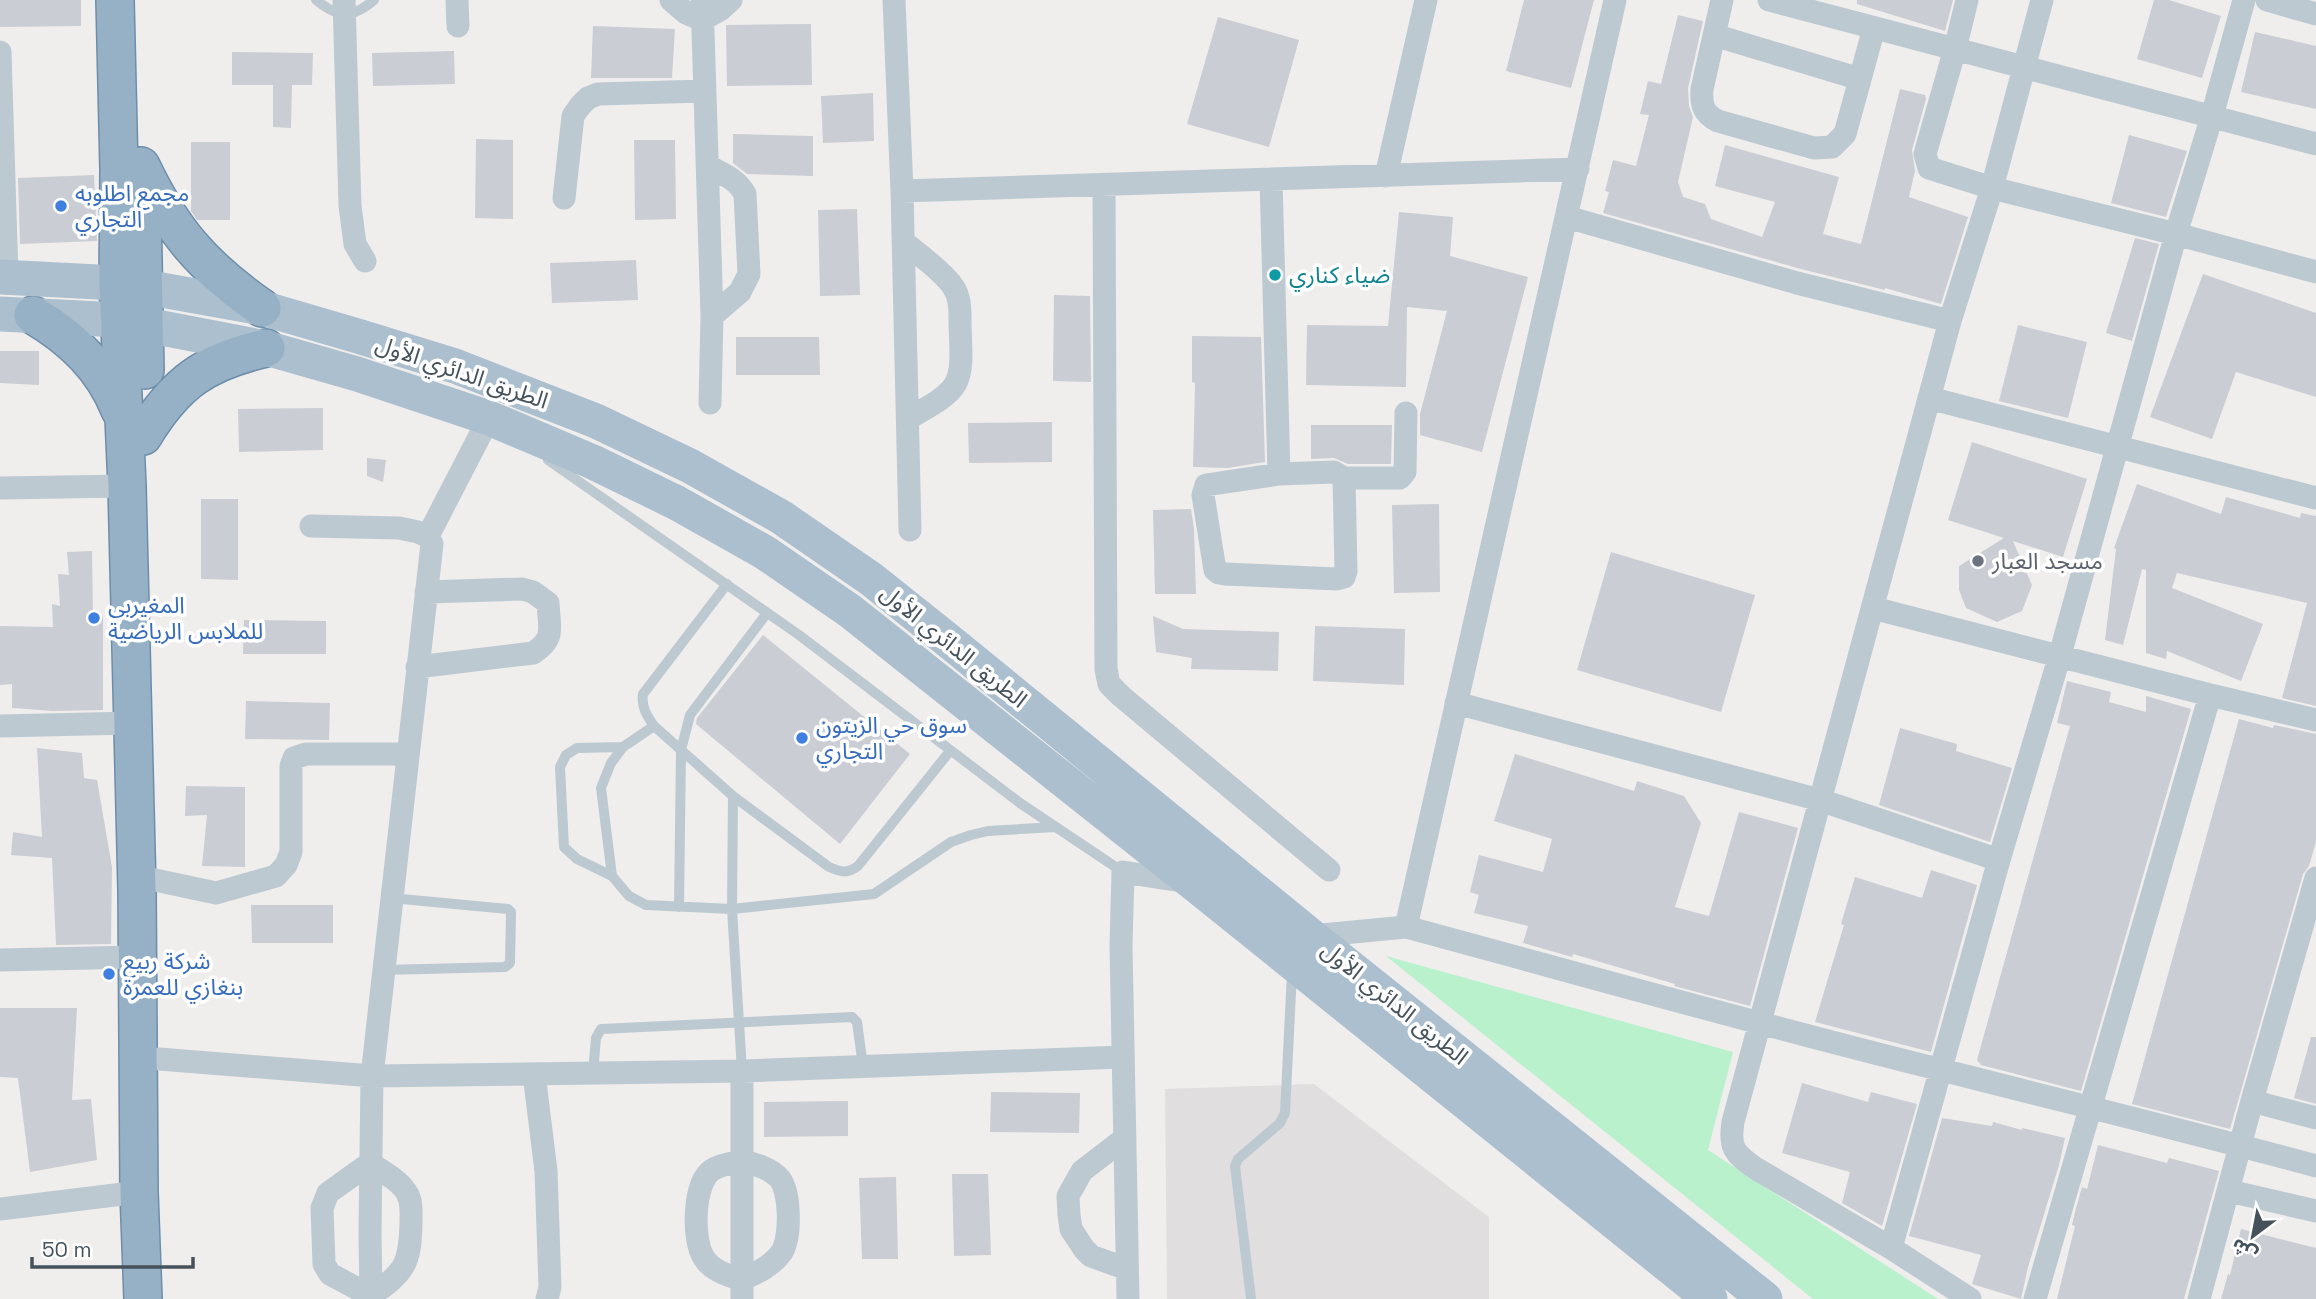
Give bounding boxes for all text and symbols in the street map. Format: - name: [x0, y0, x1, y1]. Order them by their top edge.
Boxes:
- place label: مجمع اطلوبه التجاري: [75, 178, 189, 236]
- marker: مجمع اطلوبه التجاري: [53, 198, 69, 214]
- place label: ضياء كناري: [1289, 260, 1390, 292]
- marker: ضياء كناري: [1267, 267, 1283, 283]
- street label: الطريق الدائري الأول: [371, 328, 552, 418]
- place label: مسجد العبار: [1991, 546, 2103, 576]
- marker: مسجد العبار: [1970, 553, 1986, 569]
- street label: الطريق الدائري الأول: [873, 578, 1034, 716]
- place label: المغيربي للملابس الرياضية: [108, 590, 263, 646]
- marker: المغيربي للملابس الرياضية: [86, 610, 102, 626]
- place label: سوق حي الزيتون التجاري: [816, 710, 967, 768]
- marker: سوق حي الزيتون التجاري: [794, 730, 810, 746]
- street label: الطريق الدائري الأول: [1314, 935, 1475, 1073]
- place label: شركة ربيع بنغازي للعمرة: [123, 946, 243, 1004]
- marker: شركة ربيع بنغازي للعمرة: [101, 966, 117, 982]
- north arrow: [2218, 1201, 2288, 1271]
- scale bar: [32, 1226, 192, 1270]
- text: ش: [2227, 1232, 2262, 1267]
- text: 50 m: [42, 1236, 92, 1263]

